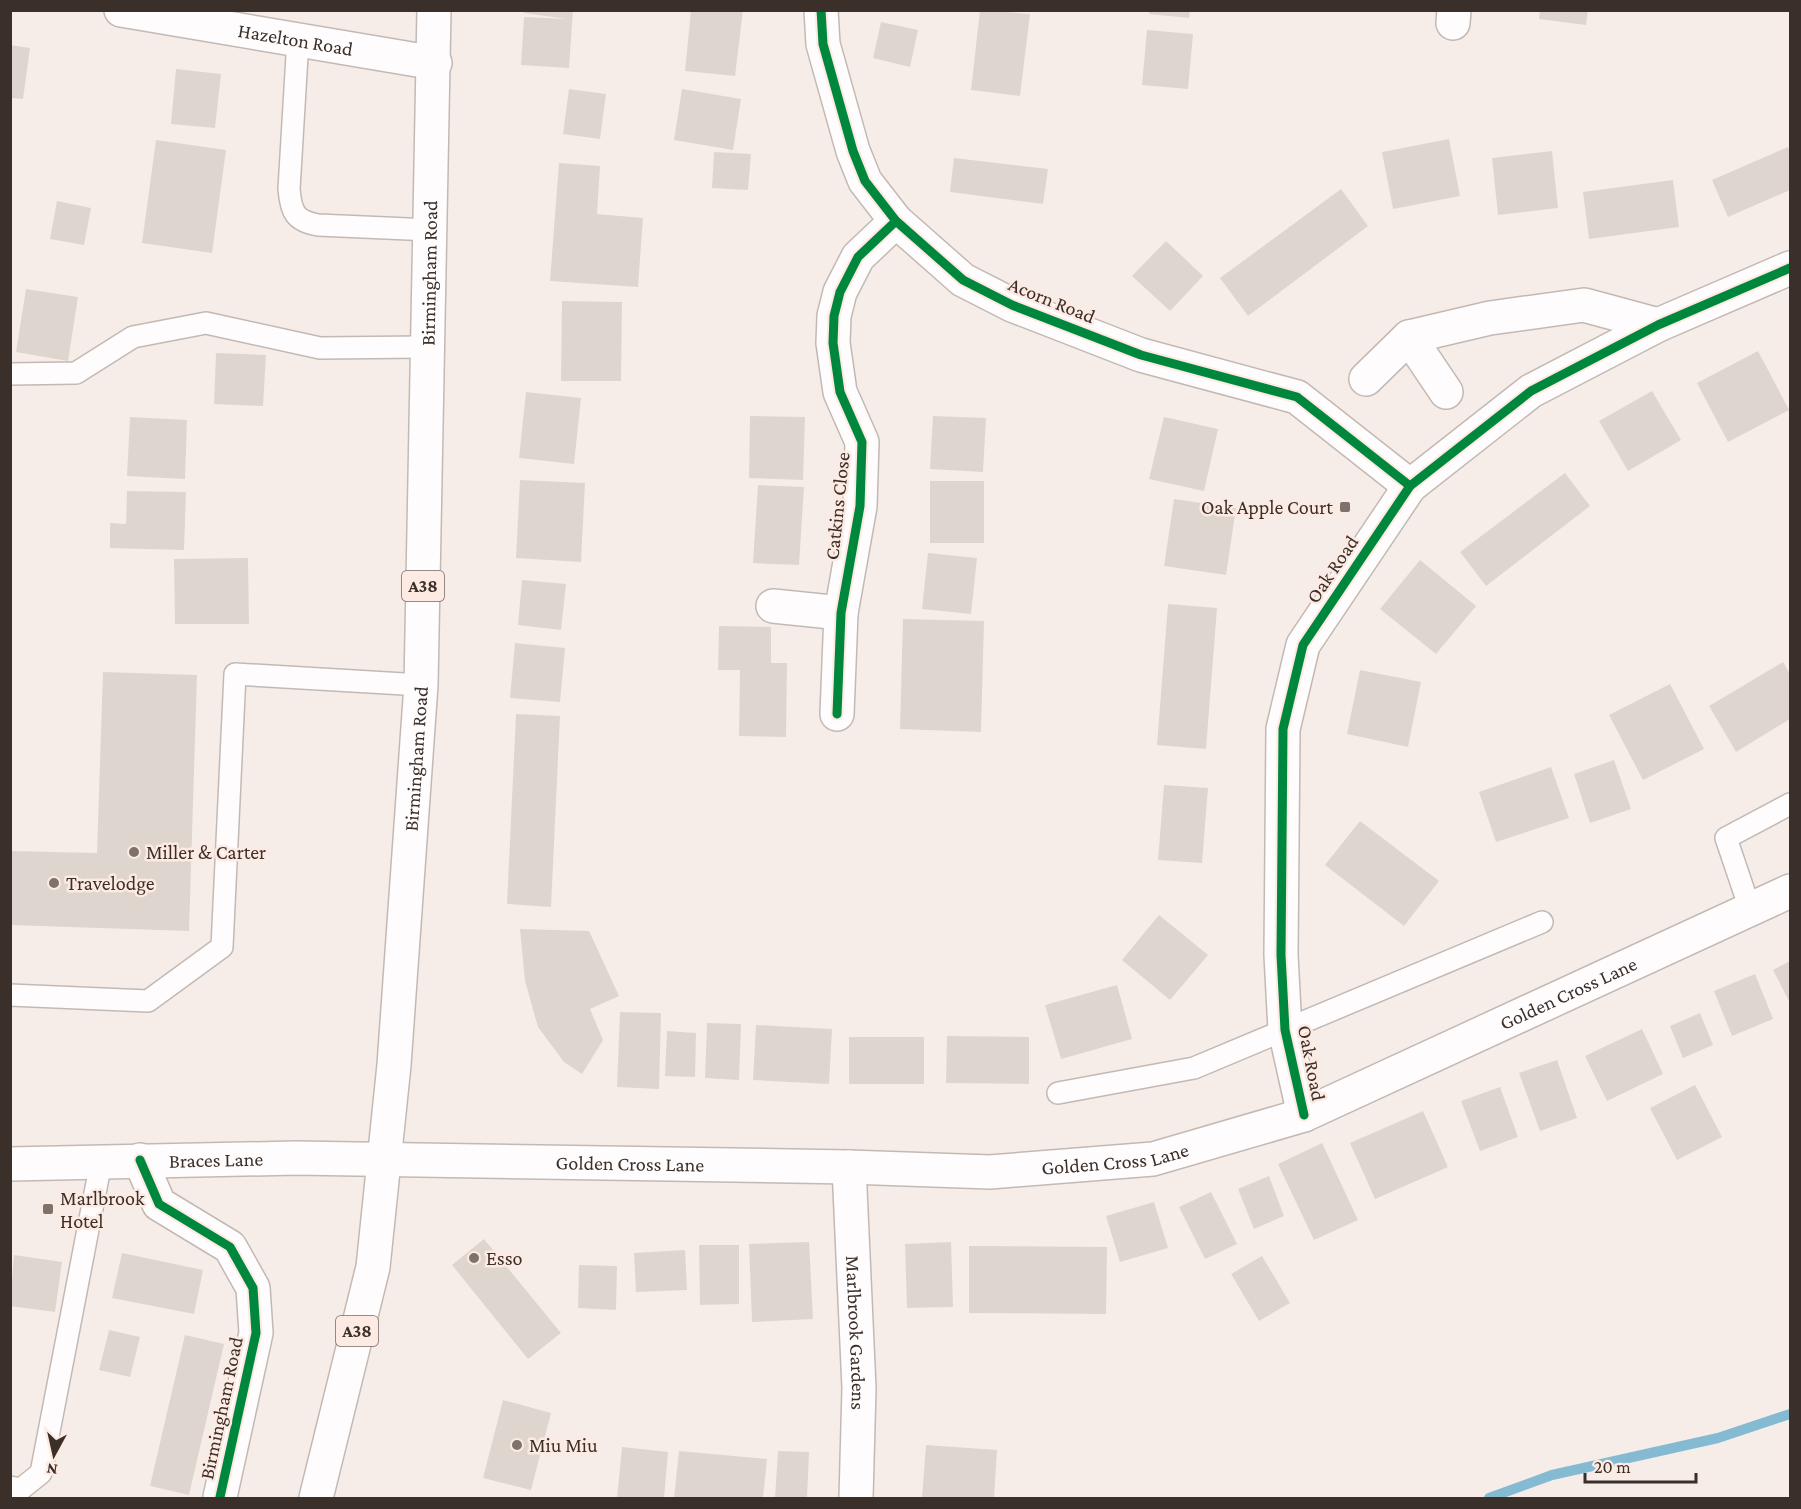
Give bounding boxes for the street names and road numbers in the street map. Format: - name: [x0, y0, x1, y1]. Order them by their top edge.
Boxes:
- street label: Hazelton Road: [236, 19, 355, 60]
- street label: Birmingham Road: [417, 200, 441, 346]
- street label: Acorn Road: [1005, 273, 1099, 328]
- street label: Catkins Close: [820, 451, 854, 561]
- street label: Oak Road: [1301, 531, 1363, 607]
- road number: A38: [402, 571, 444, 601]
- street label: Birmingham Road: [400, 685, 432, 832]
- street label: Golden Cross Lane: [1496, 952, 1640, 1034]
- street label: Oak Road: [1294, 1023, 1330, 1103]
- street label: Golden Cross Lane: [1041, 1138, 1191, 1179]
- street label: Braces Lane: [169, 1148, 264, 1172]
- street label: Golden Cross Lane: [556, 1151, 704, 1176]
- street label: Marlbrook Gardens: [842, 1255, 870, 1411]
- road number: A38: [336, 1316, 378, 1346]
- street label: Birmingham Road: [195, 1334, 248, 1482]

